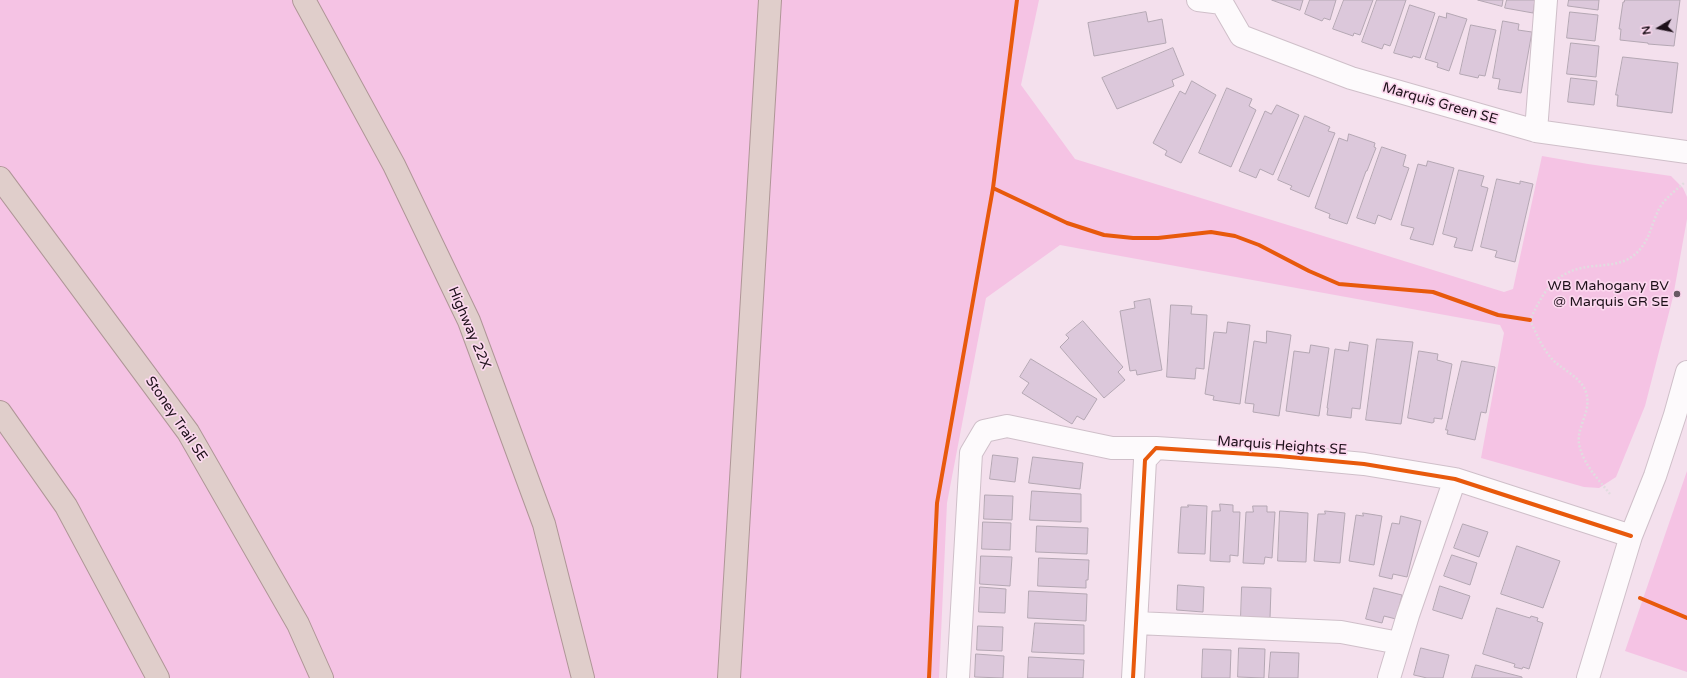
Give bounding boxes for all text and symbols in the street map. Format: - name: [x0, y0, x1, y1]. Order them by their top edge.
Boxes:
- north arrow: [1639, 8, 1679, 48]
- text: N: [1640, 25, 1654, 36]
- street label: Marquis Green SE: [1380, 80, 1500, 128]
- place label: WB Mahogany BV @ Marquis GR SE: [1548, 278, 1669, 310]
- street label: Highway 22X: [444, 284, 494, 372]
- marker: WB Mahogany BV @ Marquis GR SE: [1672, 289, 1682, 299]
- street label: Stoney Trail SE: [141, 373, 211, 465]
- street label: Marquis Heights SE: [1217, 433, 1347, 459]

